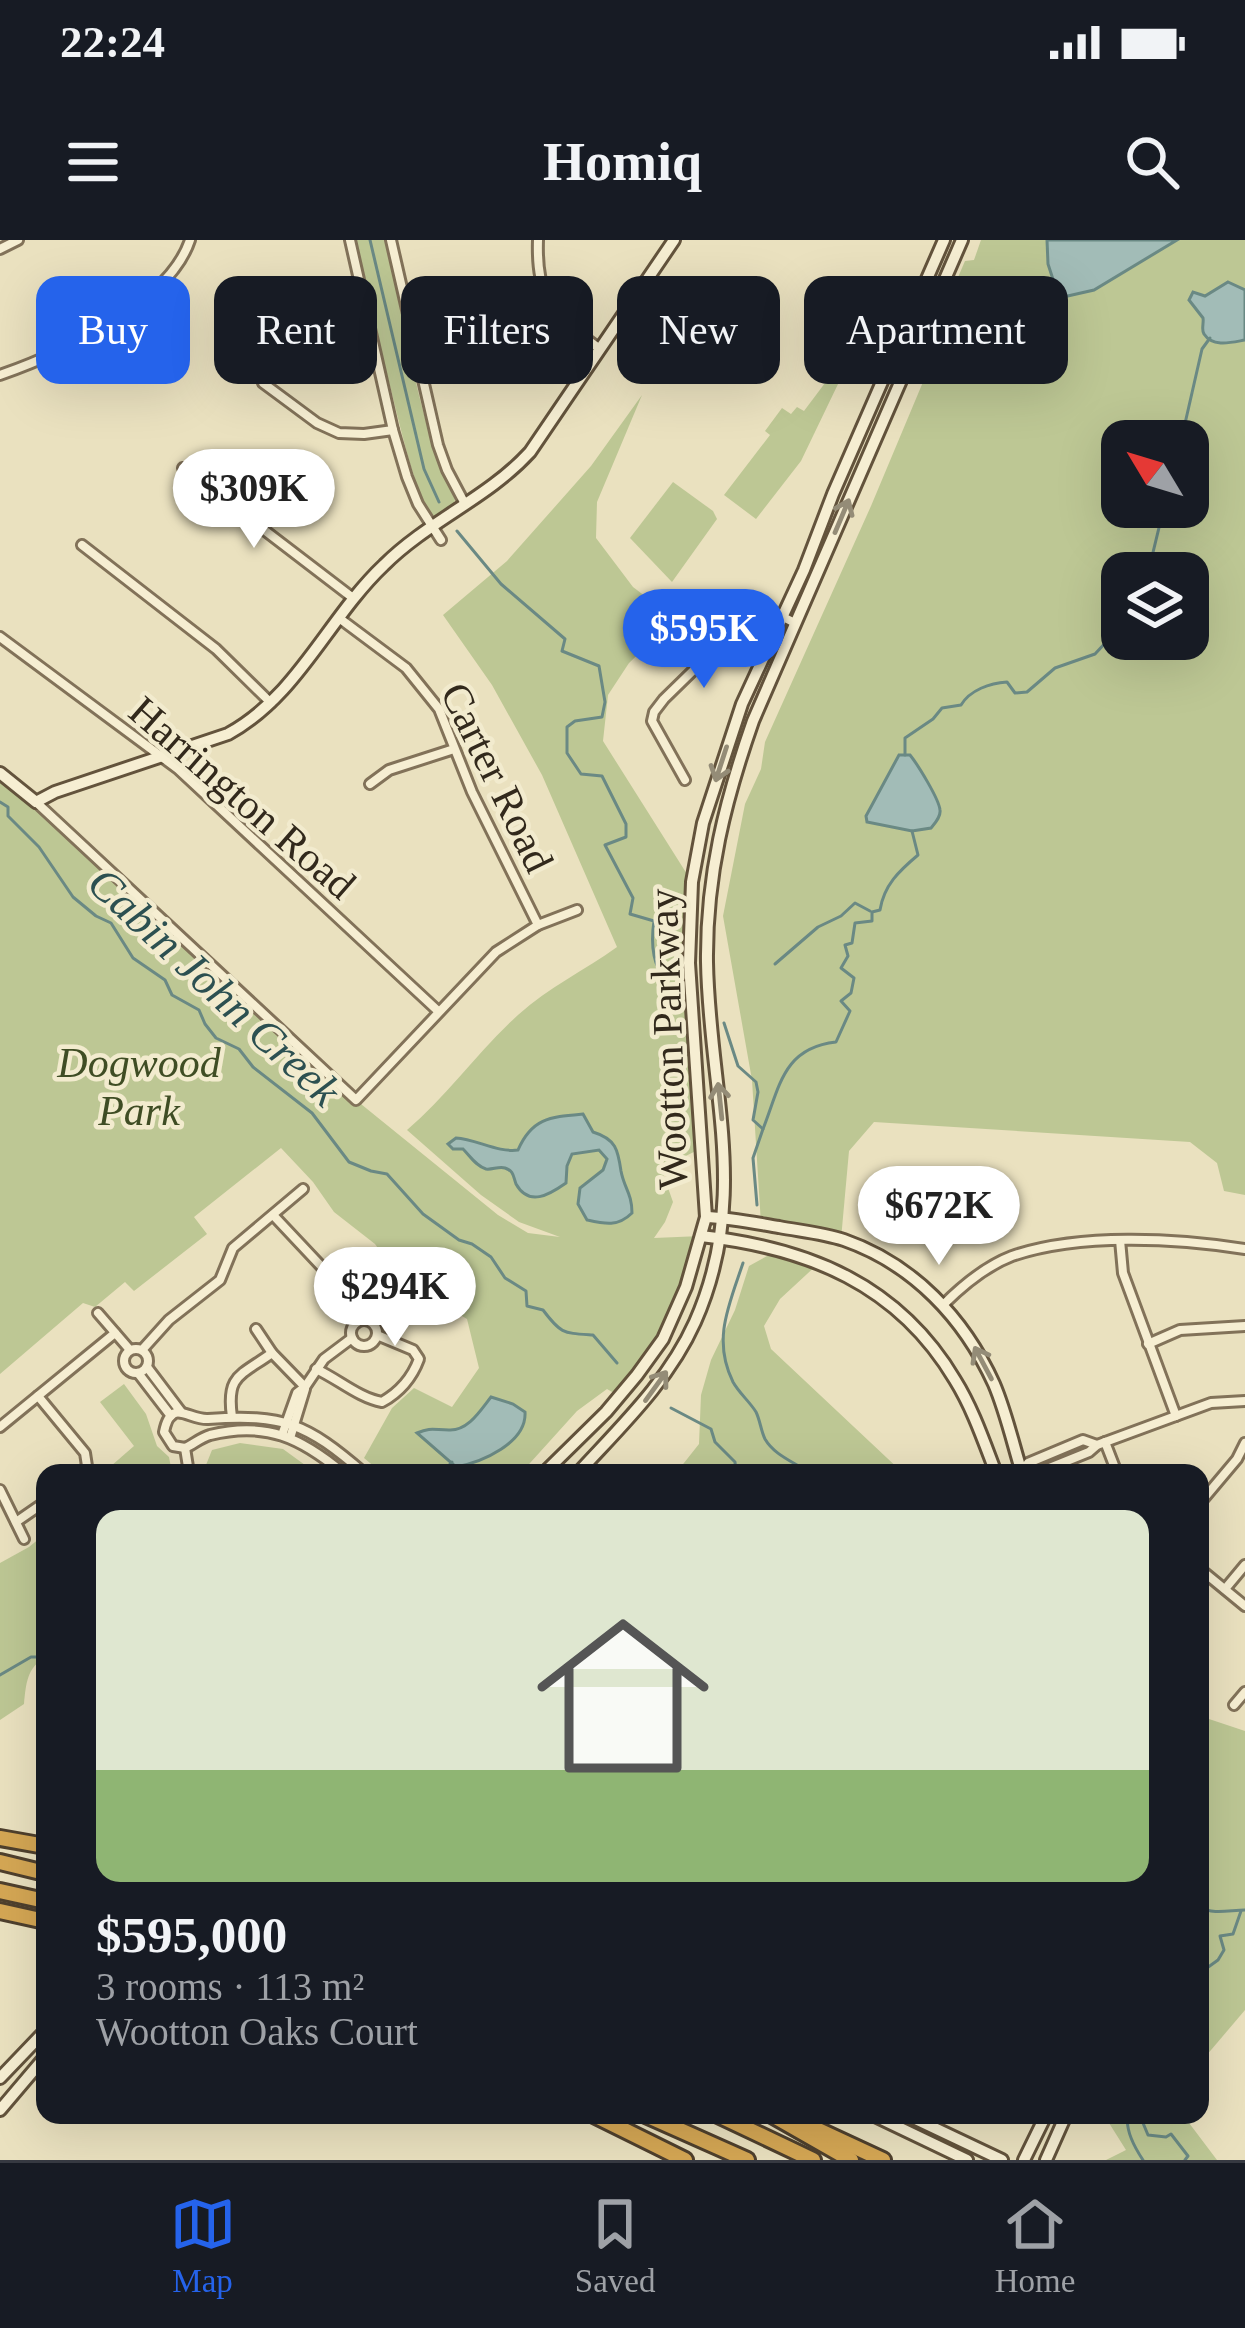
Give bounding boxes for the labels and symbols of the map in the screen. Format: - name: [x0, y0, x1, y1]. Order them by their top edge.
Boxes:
- north arrow: [1101, 420, 1209, 528]
- pin: $309K: [170, 449, 338, 551]
- one-way arrow: [832, 498, 854, 534]
- pin: $595K: [620, 589, 788, 691]
- street label: Carter Road: [432, 676, 563, 879]
- street label: Harrington Road: [120, 687, 364, 908]
- one-way arrow: [709, 744, 731, 782]
- water label: Cabin John Creek: [78, 857, 351, 1117]
- street label: Wootton Parkway: [640, 888, 696, 1190]
- park label: Dogwood Park: [56, 1040, 222, 1134]
- one-way arrow: [709, 1082, 731, 1121]
- pin: $672K: [855, 1166, 1023, 1268]
- pin: $294K: [311, 1247, 479, 1349]
- one-way arrow: [971, 1346, 994, 1381]
- one-way arrow: [642, 1370, 668, 1403]

